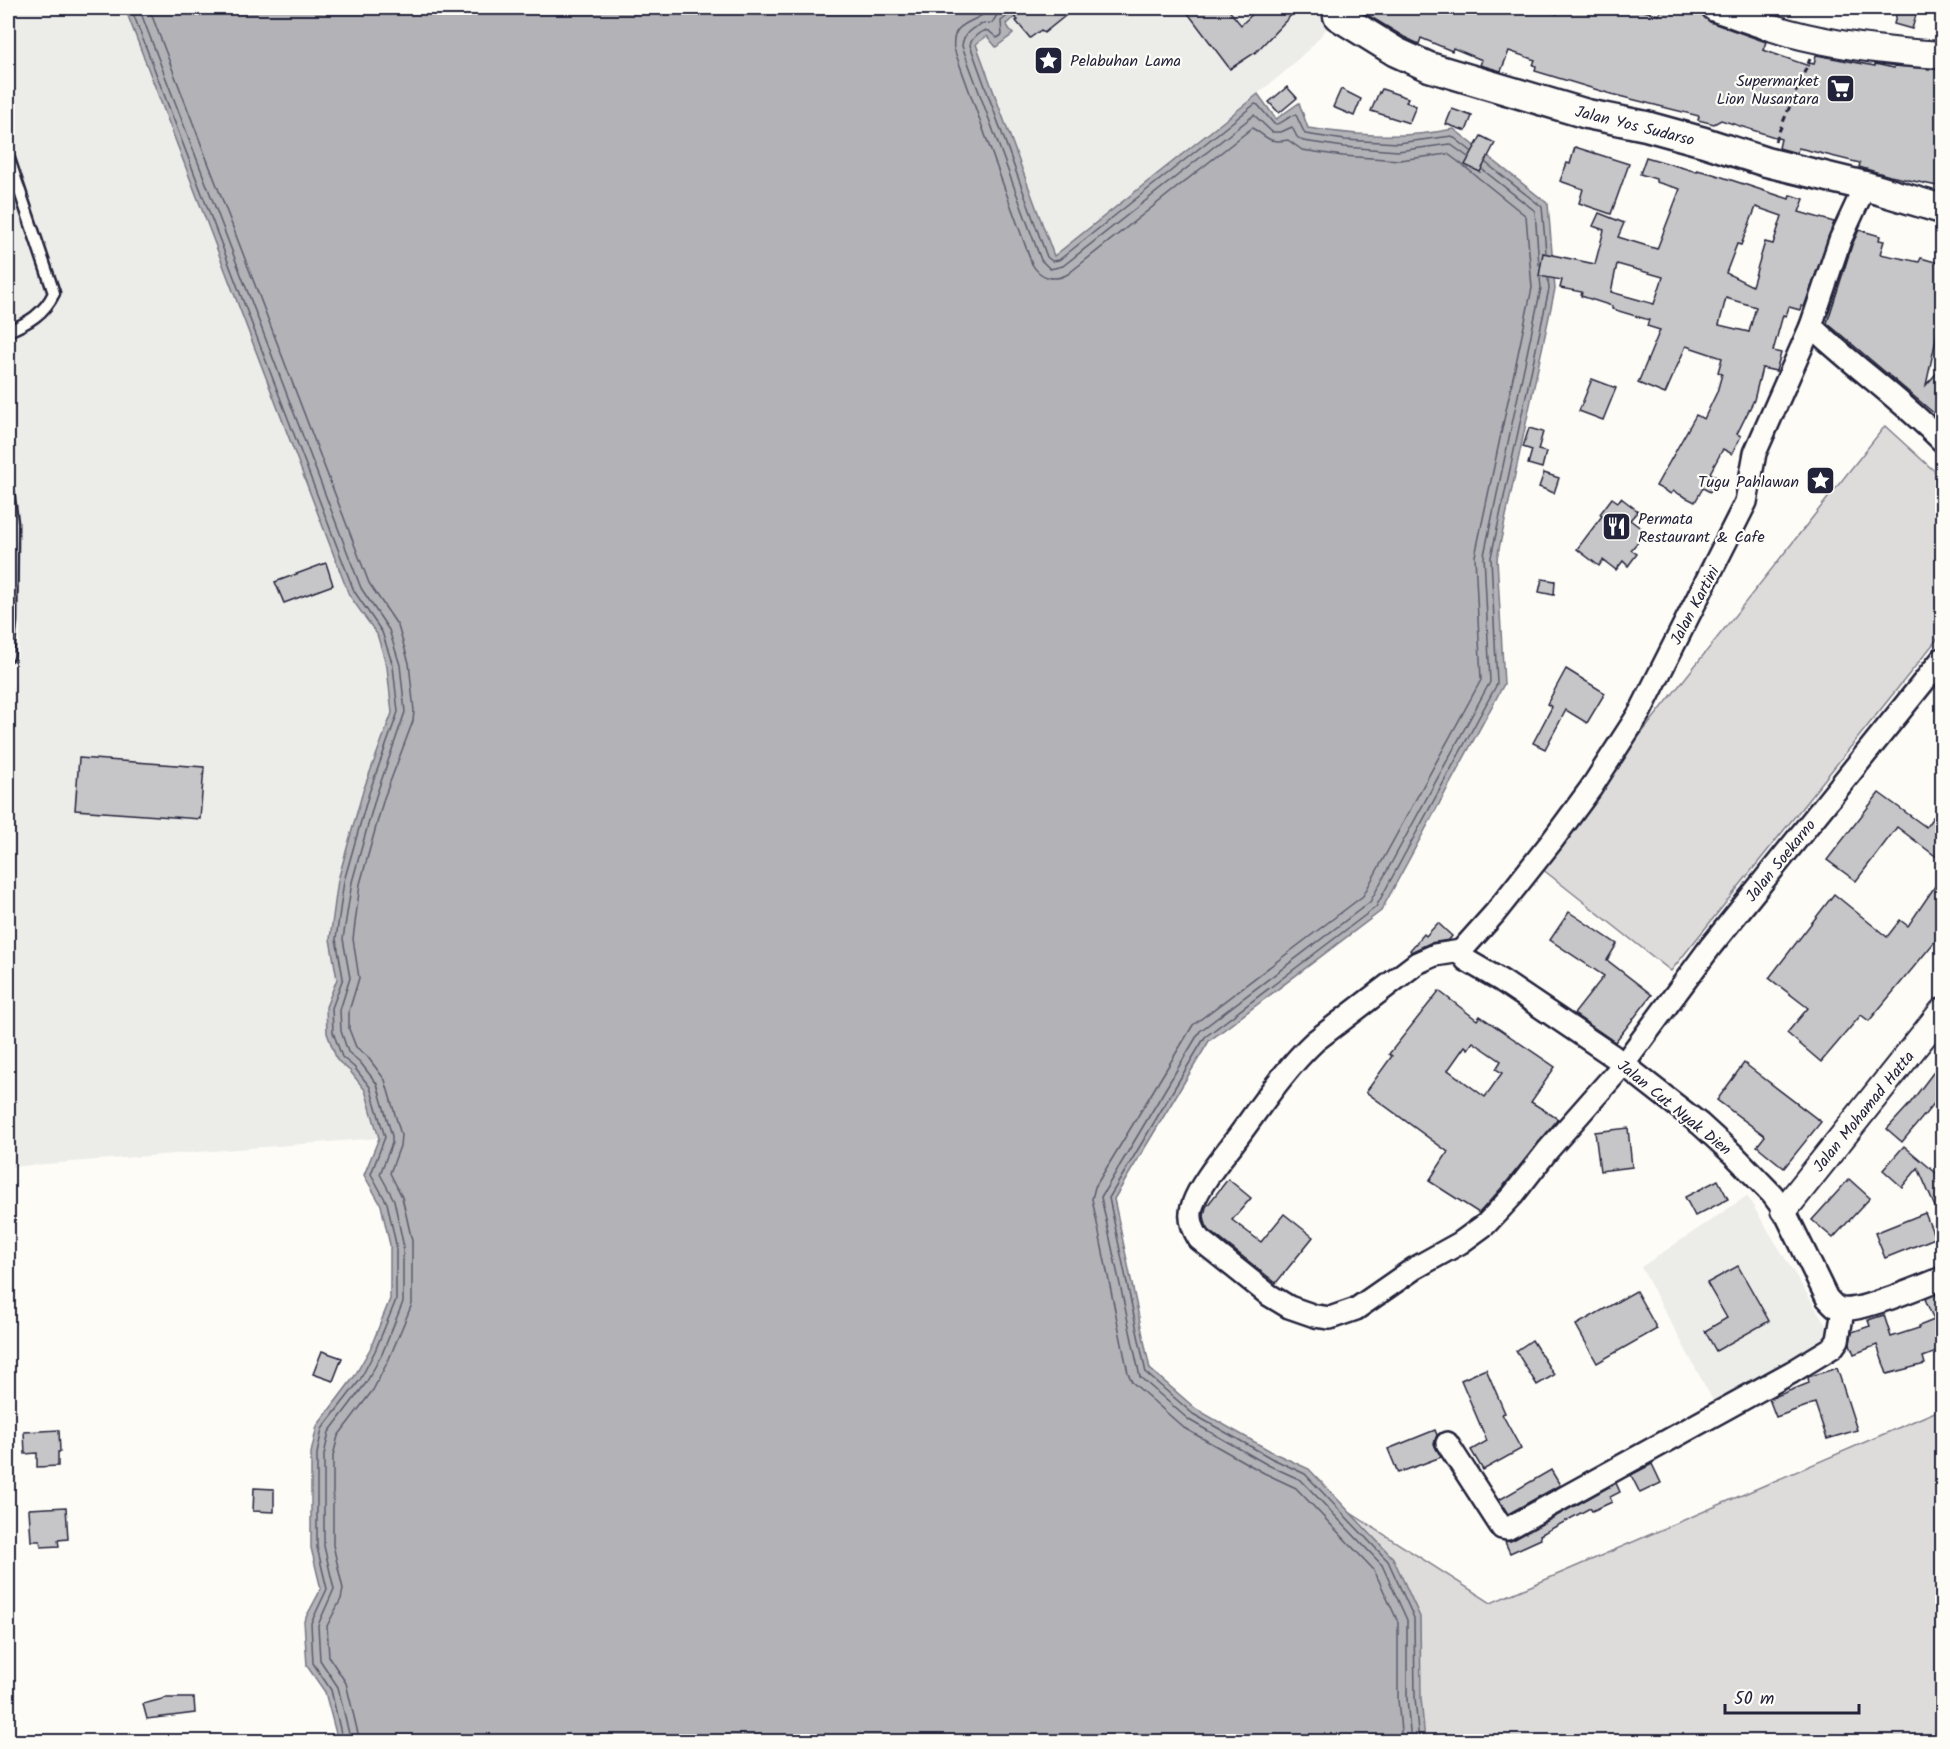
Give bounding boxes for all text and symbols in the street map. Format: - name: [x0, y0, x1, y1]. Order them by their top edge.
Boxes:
- place icon: Pelabuhan Lama: [1033, 44, 1065, 76]
- place label: Pelabuhan Lama: [1070, 49, 1181, 74]
- place label: Supermarket Lion Nusantara: [1716, 69, 1820, 112]
- supermarket icon: Supermarket Lion Nusantara: [1824, 73, 1856, 105]
- street label: Jalan Yos Sudarso: [1572, 100, 1697, 153]
- place icon: Tugu Pahlawan: [1804, 465, 1836, 497]
- place label: Tugu Pahlawan: [1698, 470, 1799, 495]
- place label: Permata Restaurant & Cafe: [1638, 507, 1765, 550]
- restaurant icon: Permata Restaurant & Cafe: [1601, 511, 1633, 543]
- street label: Jalan Kartini: [1664, 561, 1727, 650]
- street label: Jalan Soekarno: [1740, 814, 1822, 908]
- street label: Jalan Mohamad Hatta: [1807, 1046, 1921, 1178]
- street label: Jalan Cut Nyak Dien: [1611, 1054, 1737, 1162]
- scale bar: [1725, 1677, 1858, 1715]
- text: 50 m: [1734, 1685, 1774, 1714]

